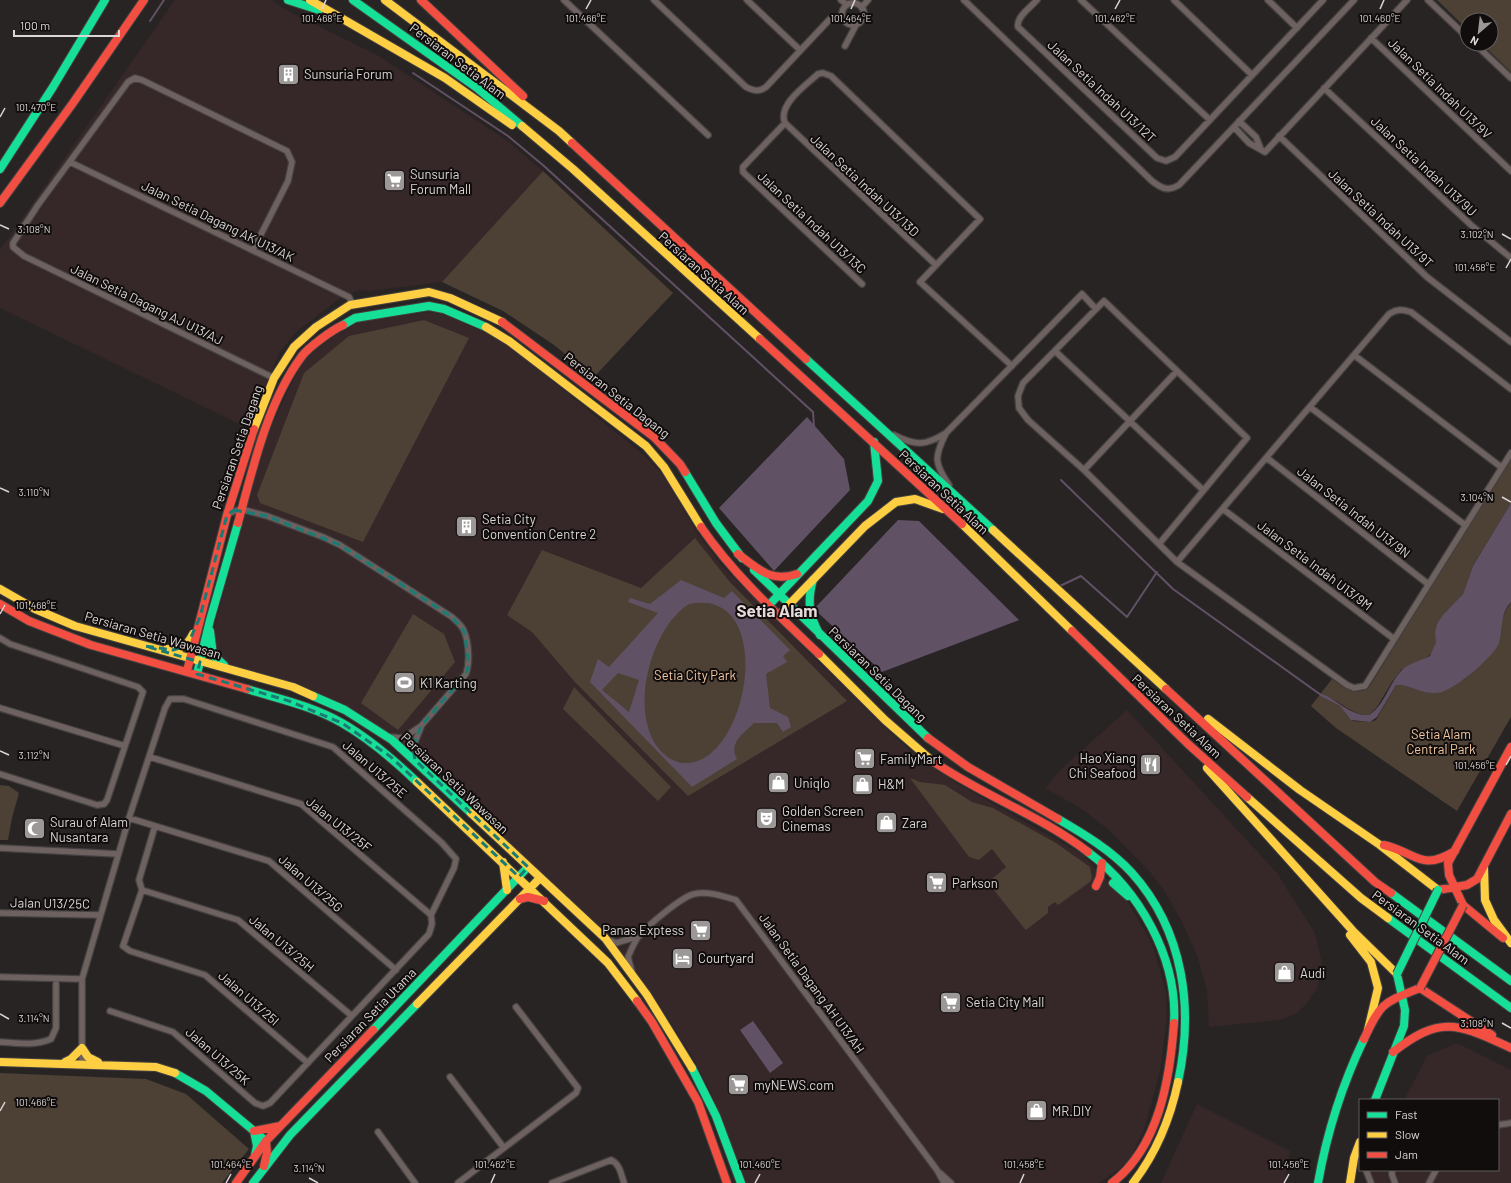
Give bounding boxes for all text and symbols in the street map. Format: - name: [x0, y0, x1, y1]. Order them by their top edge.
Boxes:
- scale bar: [14, 12, 119, 38]
- text: 101.468°E: [302, 12, 342, 24]
- text: 101.466°E: [566, 12, 606, 24]
- text: 101.464°E: [830, 12, 872, 24]
- text: 101.462°E: [1094, 12, 1136, 24]
- text: 101.460°E: [1359, 12, 1401, 24]
- north arrow: [1459, 12, 1499, 52]
- text: 100 m: [20, 18, 50, 32]
- street label: Persiaran Setia Alam: [407, 20, 509, 102]
- street label: Jalan Setia Indah U13/9V: [1385, 34, 1495, 142]
- text: N: [1468, 34, 1480, 49]
- street label: Jalan Setia Indah U13/12T: [1044, 37, 1160, 145]
- building icon: Sunsuria Forum: [276, 61, 302, 87]
- place label: Sunsuria Forum: [304, 66, 392, 82]
- text: 101.470°E: [16, 101, 56, 113]
- street label: Jalan Setia Indah U13/9U: [1368, 113, 1480, 219]
- street label: Jalan Setia Indah U13/13D: [807, 130, 923, 240]
- street label: Jalan Setia Indah U13/9T: [1325, 165, 1437, 271]
- place label: Sunsuria Forum Mall: [410, 166, 471, 197]
- street label: Jalan Setia Indah U13/13C: [754, 167, 870, 277]
- supermarket icon: Sunsuria Forum Mall: [382, 168, 408, 194]
- street label: Jalan Setia Dagang AK U13/AK: [139, 177, 297, 265]
- text: 3.108°N: [18, 223, 50, 235]
- street label: Persiaran Setia Alam: [655, 228, 753, 318]
- text: 3.102°N: [1460, 228, 1494, 240]
- street label: Jalan Setia Dagang AJ U13/AJ: [68, 260, 226, 348]
- text: 101.458°E: [1455, 261, 1495, 273]
- street label: Persiaran Setia Dagang: [561, 349, 673, 441]
- street label: Persiaran Setia Dagang: [208, 383, 266, 511]
- street label: Persiaran Setia Alam: [896, 447, 992, 537]
- street label: Jalan Setia Indah U13/9N: [1294, 463, 1414, 561]
- text: 3.110°N: [18, 486, 50, 498]
- text: 3.104°N: [1460, 491, 1494, 503]
- place label: Setia City Convention Centre 2: [482, 511, 596, 542]
- building icon: Setia City Convention Centre 2: [454, 513, 480, 539]
- street label: Jalan Setia Indah U13/9M: [1254, 517, 1376, 613]
- text: 101.468°E: [16, 599, 56, 611]
- district label: Setia Alam: [736, 600, 818, 620]
- street label: Persiaran Setia Wawasan: [83, 608, 223, 662]
- street label: Persiaran Setia Dagang: [826, 623, 930, 725]
- park label: Setia City Park: [654, 667, 736, 683]
- sports icon: K1 Karting: [392, 670, 418, 696]
- street label: Persiaran Setia Alam: [1129, 671, 1225, 761]
- place label: K1 Karting: [420, 675, 477, 691]
- park label: Setia Alam Central Park: [1406, 726, 1476, 757]
- street label: Persiaran Setia Wawasan: [398, 729, 512, 837]
- street label: Jalan U13/25E: [340, 737, 410, 801]
- supermarket icon: FamilyMart: [851, 746, 877, 772]
- text: 3.112°N: [19, 749, 49, 761]
- place label: Hao Xiang Chi Seafood: [1069, 750, 1136, 781]
- place label: FamilyMart: [880, 751, 942, 767]
- restaurant icon: Hao Xiang Chi Seafood: [1138, 752, 1164, 778]
- text: 101.456°E: [1455, 759, 1495, 771]
- shop icon: Uniqlo: [766, 770, 792, 796]
- shop icon: H&M: [850, 771, 876, 797]
- place label: Uniqlo: [794, 775, 830, 791]
- place label: H&M: [878, 776, 904, 792]
- street label: Jalan U13/25F: [303, 793, 375, 856]
- place label: Golden Screen Cinemas: [782, 803, 864, 834]
- theatre icon: Golden Screen Cinemas: [754, 805, 780, 831]
- shop icon: Zara: [874, 810, 900, 836]
- place label: Surau of Alam Nusantara: [50, 814, 128, 845]
- place label: Zara: [902, 815, 927, 831]
- mosque icon: Surau of Alam Nusantara: [21, 816, 47, 842]
- street label: Jalan U13/25G: [276, 851, 346, 915]
- supermarket icon: Parkson: [924, 870, 950, 896]
- place label: Parkson: [952, 875, 998, 891]
- street label: Persiaran Setia Alam: [1369, 886, 1473, 968]
- street label: Jalan U13/25C: [10, 894, 90, 912]
- street label: Jalan Setia Dagang AH U13/AH: [756, 910, 868, 1056]
- street label: Jalan U13/25H: [246, 911, 318, 975]
- supermarket icon: Panas Exptess: [687, 917, 713, 943]
- place label: Panas Exptess: [602, 922, 684, 938]
- hotel icon: Courtyard: [670, 945, 696, 971]
- place label: Courtyard: [698, 950, 754, 966]
- shop icon: Audi: [1272, 960, 1298, 986]
- street label: Persiaran Setia Utama: [321, 964, 419, 1066]
- place label: Audi: [1300, 965, 1325, 981]
- street label: Jalan U13/25I: [215, 967, 283, 1029]
- supermarket icon: Setia City Mall: [938, 989, 964, 1015]
- place label: Setia City Mall: [966, 994, 1044, 1010]
- text: 3.114°N: [18, 1012, 50, 1024]
- text: 3.108°N: [1461, 1017, 1493, 1029]
- street label: Jalan U13/25K: [183, 1024, 253, 1088]
- supermarket icon: myNEWS.com: [725, 1072, 751, 1098]
- place label: myNEWS.com: [754, 1077, 834, 1093]
- text: 101.466°E: [16, 1096, 56, 1108]
- shop icon: MR.DIY: [1024, 1098, 1050, 1124]
- legend: [1359, 1099, 1499, 1171]
- place label: MR.DIY: [1052, 1103, 1092, 1119]
- text: Fast: [1395, 1107, 1418, 1121]
- text: Slow: [1395, 1127, 1420, 1141]
- text: Jam: [1395, 1147, 1418, 1161]
- text: 101.464°E: [210, 1158, 252, 1170]
- text: 101.462°E: [474, 1158, 516, 1170]
- text: 101.460°E: [739, 1158, 781, 1170]
- text: 101.458°E: [1004, 1158, 1044, 1170]
- text: 101.456°E: [1269, 1158, 1309, 1170]
- text: 3.114°N: [293, 1162, 325, 1174]

